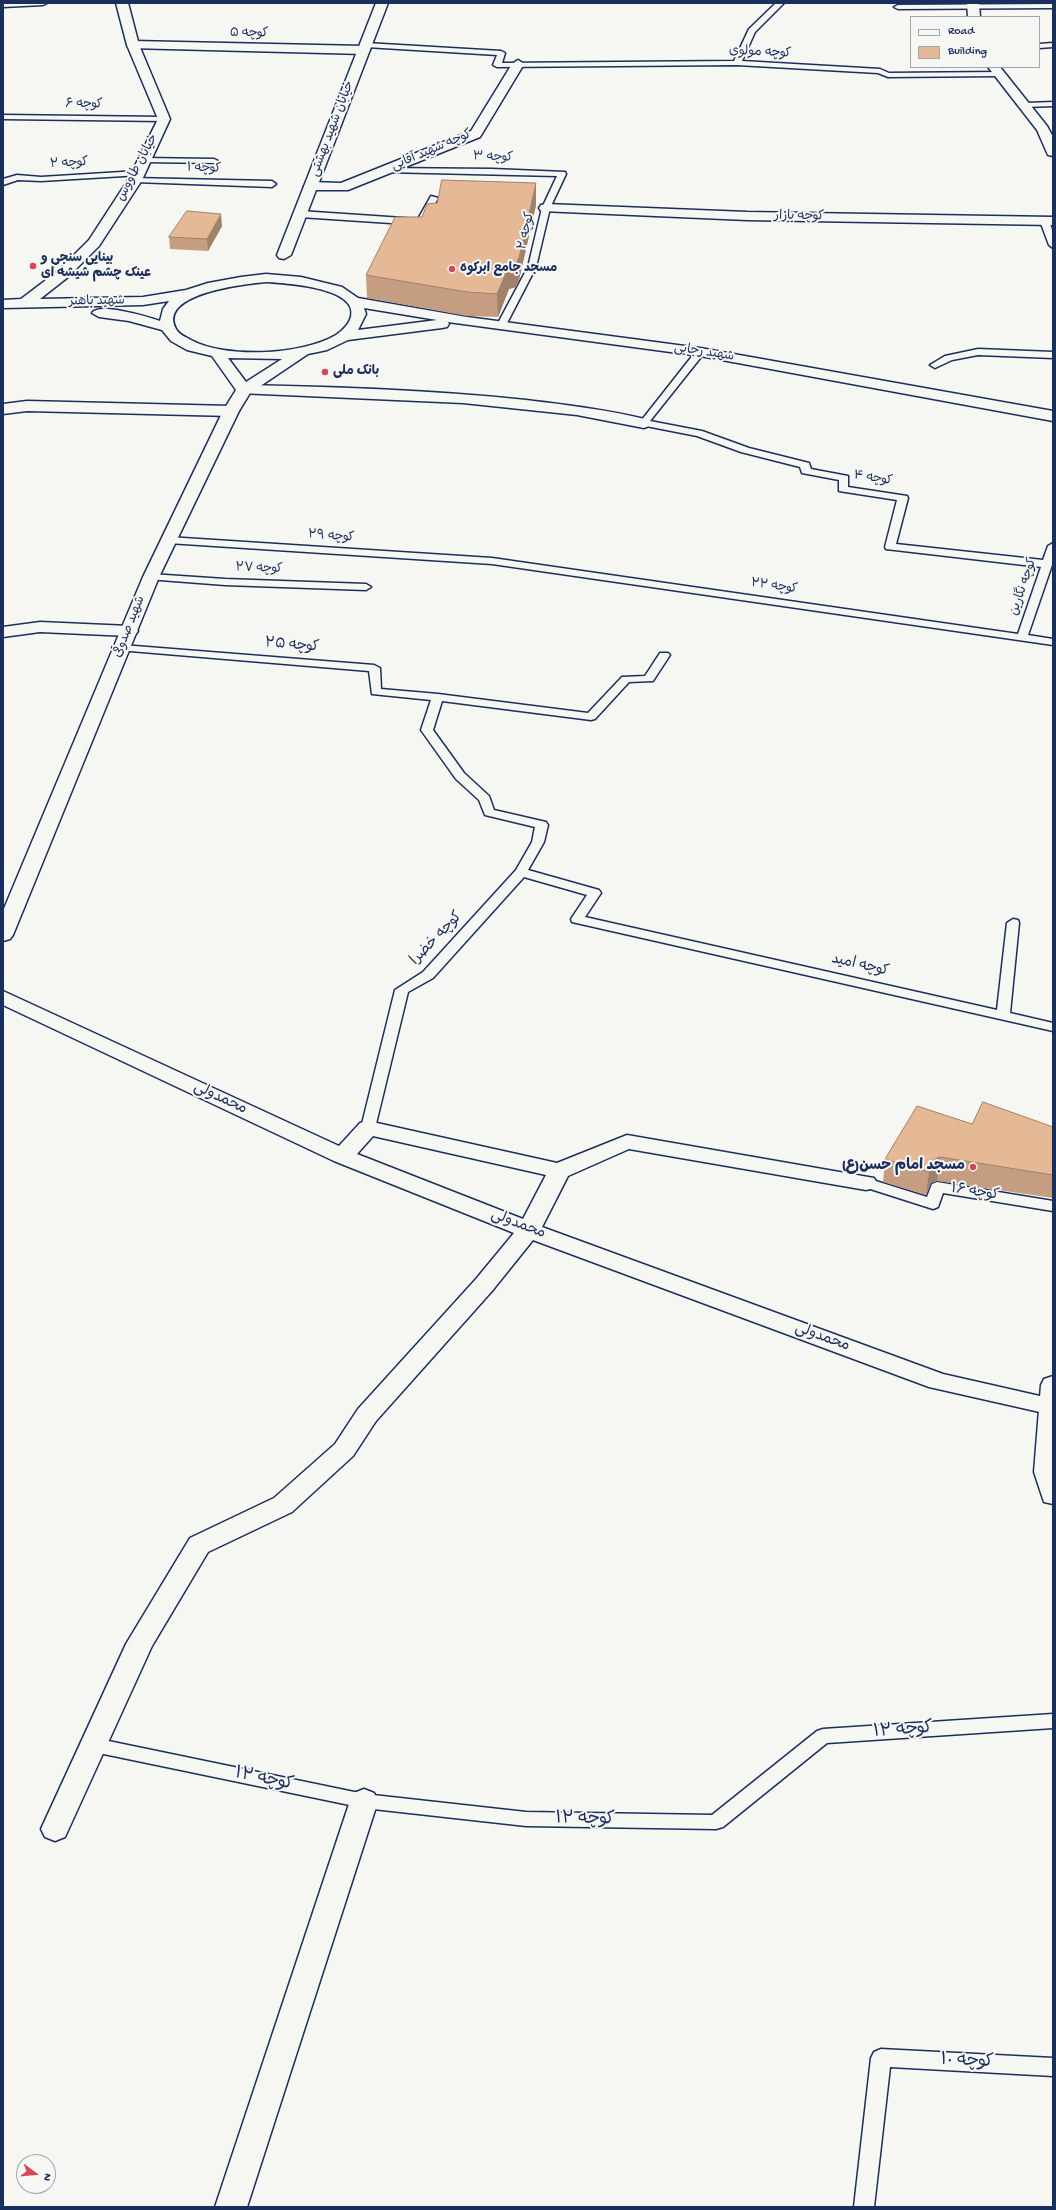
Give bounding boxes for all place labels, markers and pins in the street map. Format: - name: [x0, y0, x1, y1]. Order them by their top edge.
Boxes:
- place label: بینایی سنجی و عینک چشم شیشه ای: [41, 251, 151, 282]
- marker: بینایی سنجی و عینک چشم شیشه ای: [28, 261, 38, 271]
- place label: مسجد جامع ابرکوه: [460, 261, 557, 277]
- marker: مسجد جامع ابرکوه: [447, 264, 457, 274]
- place label: بانک ملی: [333, 364, 379, 380]
- marker: بانک ملی: [320, 367, 330, 377]
- place label: مسجد امام حسن(ع): [842, 1158, 965, 1176]
- marker: مسجد امام حسن(ع): [968, 1162, 978, 1172]

